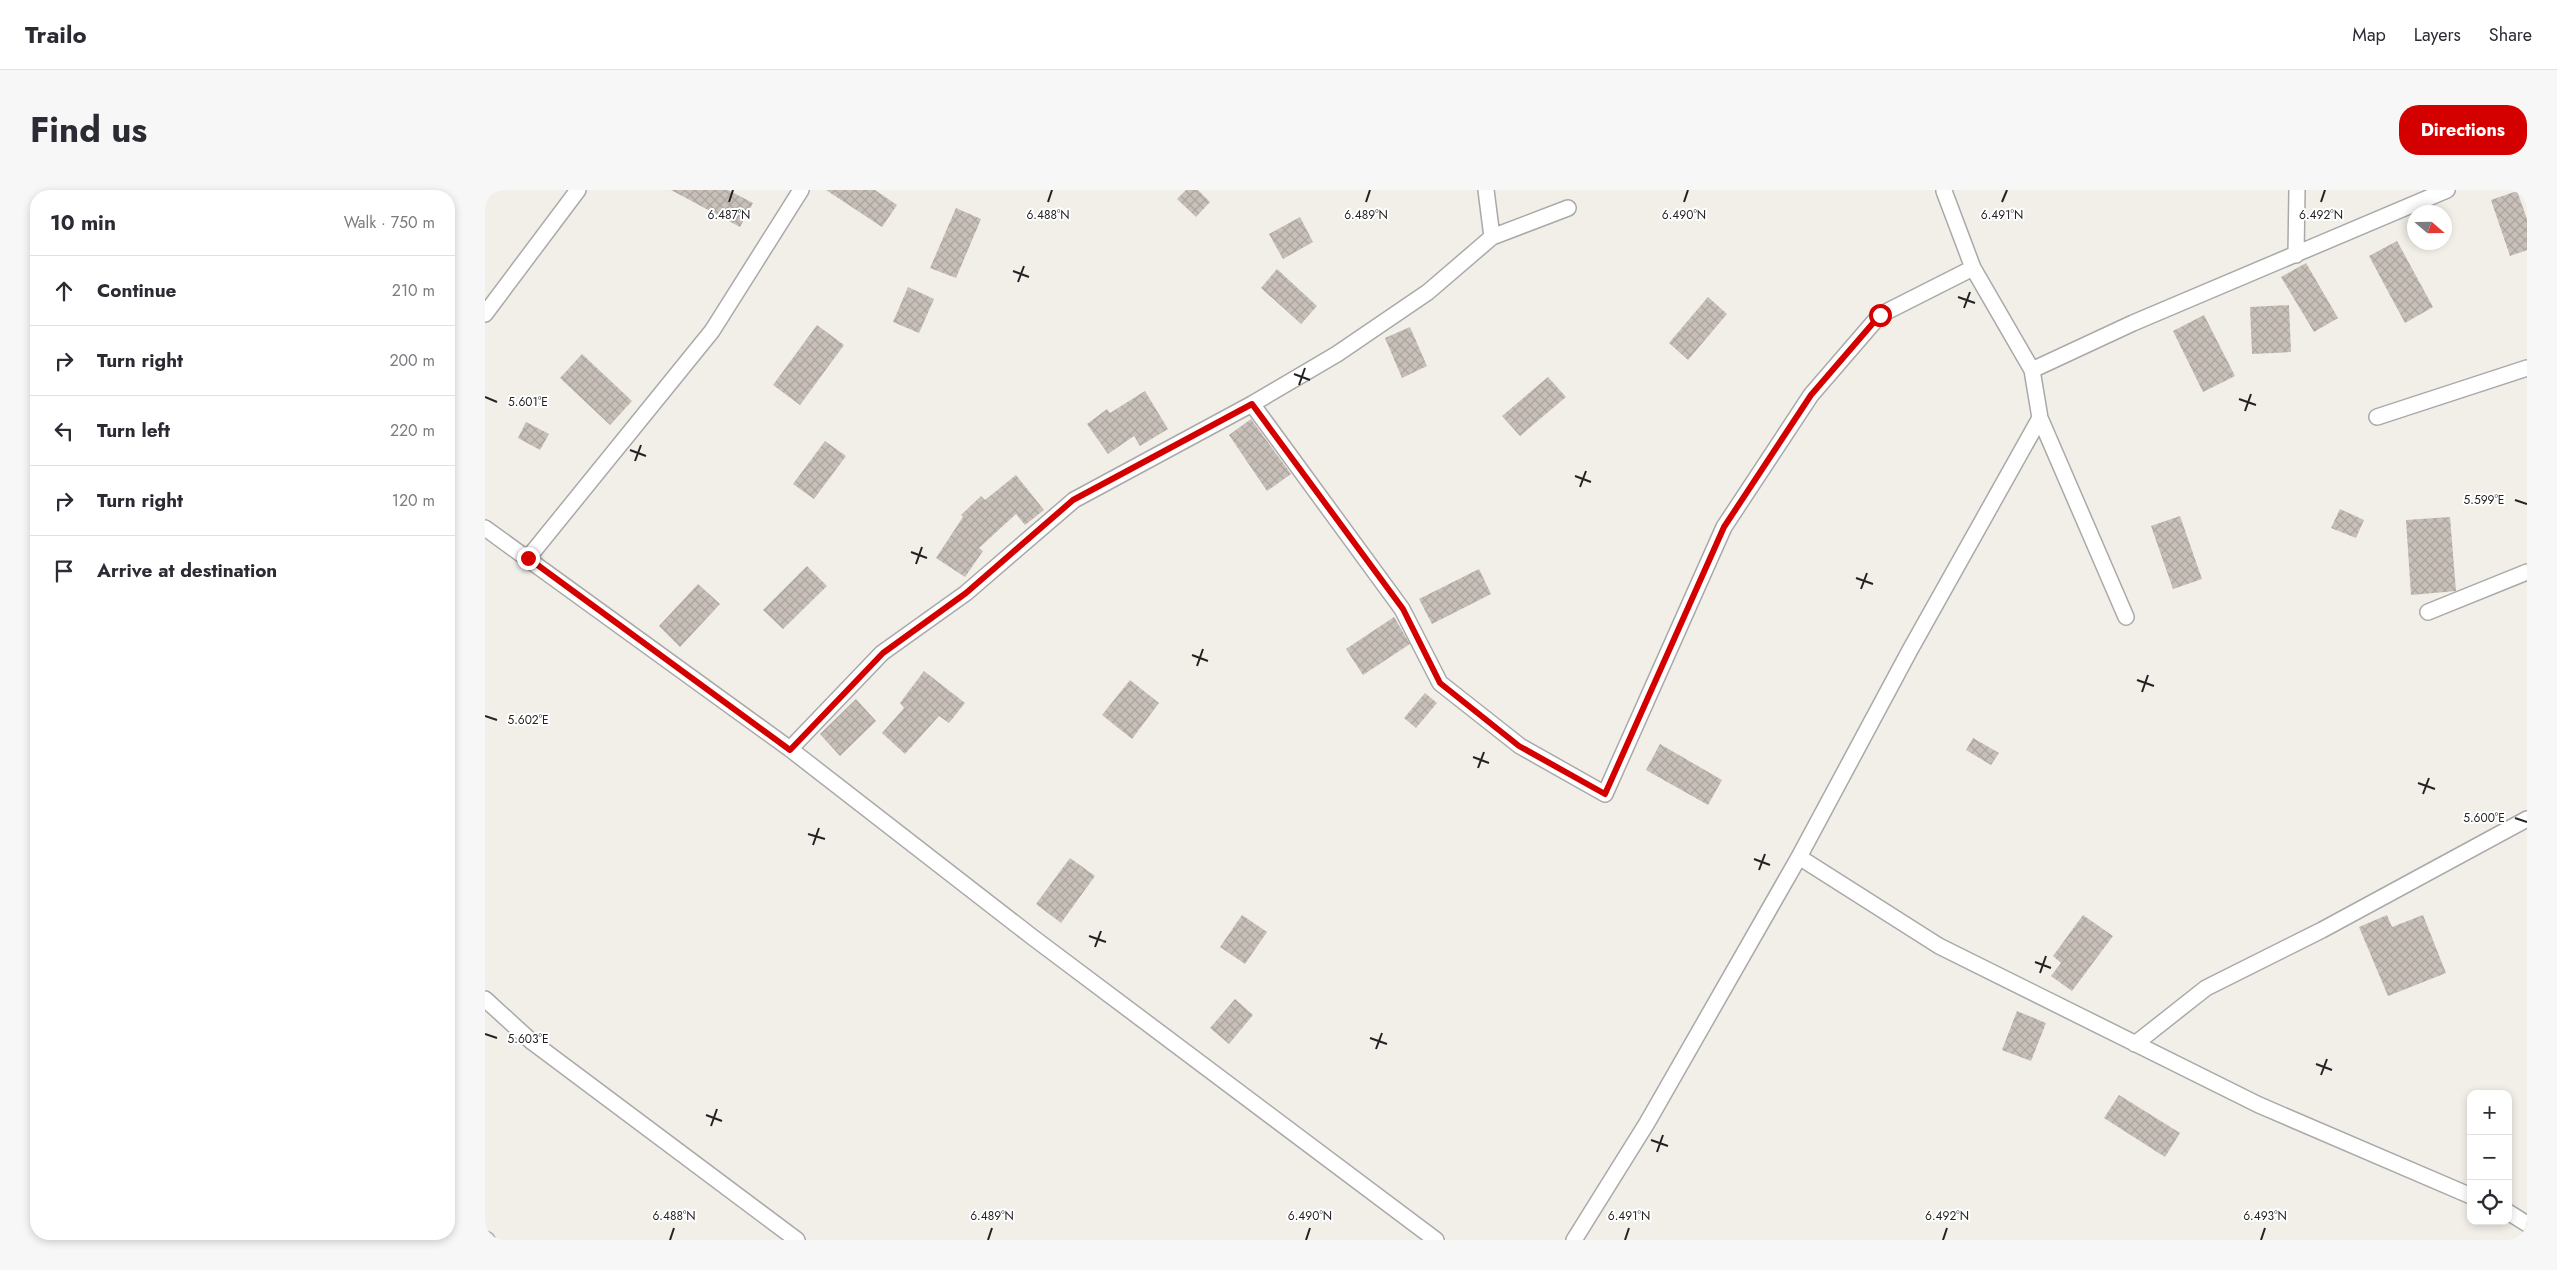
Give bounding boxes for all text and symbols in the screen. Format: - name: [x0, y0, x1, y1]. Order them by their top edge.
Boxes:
- text: Trailo: [25, 17, 87, 52]
- text: Map: [2352, 22, 2386, 48]
- text: Layers: [2414, 22, 2461, 48]
- text: Share: [2489, 22, 2532, 48]
- text: Find us: [30, 105, 147, 155]
- button: Directions: [2399, 105, 2527, 155]
- north arrow: [2407, 205, 2452, 250]
- text: 6.487°N: [708, 206, 750, 224]
- text: 6.488°N: [1026, 206, 1070, 224]
- text: 6.489°N: [1344, 206, 1388, 224]
- text: 6.490°N: [1662, 206, 1706, 224]
- text: 6.491°N: [1981, 206, 2023, 224]
- text: 6.492°N: [2299, 206, 2343, 224]
- text: 10 min: [50, 208, 116, 238]
- text: Walk · 750 m: [344, 211, 435, 234]
- icon: ahead: [50, 277, 78, 305]
- text: Continue: [97, 277, 176, 304]
- text: 210 m: [392, 279, 435, 302]
- route start: [1869, 304, 1892, 327]
- icon: right: [50, 347, 78, 375]
- text: Turn right: [97, 347, 183, 374]
- text: 200 m: [389, 349, 435, 372]
- text: 5.601°E: [508, 393, 548, 411]
- icon: left: [50, 417, 78, 445]
- text: Turn left: [97, 417, 170, 444]
- text: 220 m: [390, 419, 435, 442]
- icon: right: [50, 487, 78, 515]
- text: Turn right: [97, 487, 183, 514]
- text: 120 m: [392, 489, 435, 512]
- text: 5.599°E: [2464, 491, 2504, 509]
- route end: [517, 547, 540, 570]
- icon: arrive: [50, 557, 78, 585]
- text: Arrive at destination: [97, 557, 277, 584]
- text: 5.602°E: [507, 711, 549, 729]
- text: 5.600°E: [2463, 809, 2505, 827]
- text: 5.603°E: [508, 1030, 548, 1048]
- map controls: [2467, 1090, 2512, 1225]
- button: +: [2467, 1090, 2512, 1135]
- button: −: [2467, 1135, 2512, 1180]
- button: locate: [2467, 1180, 2512, 1225]
- text: 6.488°N: [652, 1207, 696, 1225]
- text: 6.489°N: [970, 1207, 1014, 1225]
- text: 6.490°N: [1288, 1207, 1332, 1225]
- text: 6.491°N: [1608, 1207, 1650, 1225]
- text: 6.492°N: [1925, 1207, 1969, 1225]
- text: 6.493°N: [2243, 1207, 2287, 1225]

